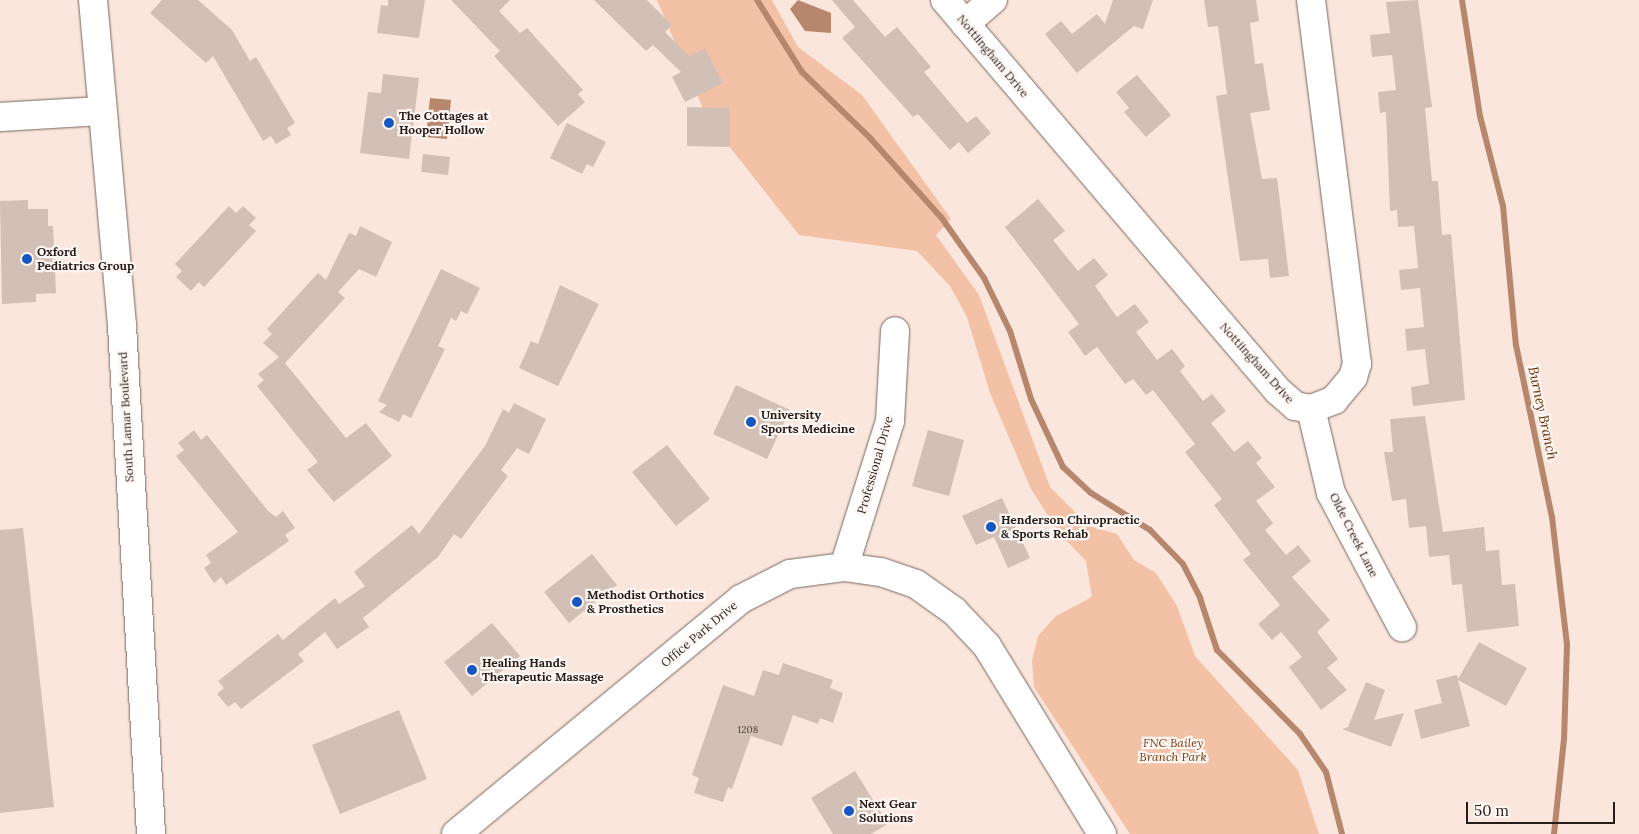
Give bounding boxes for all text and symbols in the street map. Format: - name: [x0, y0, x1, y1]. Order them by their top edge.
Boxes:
- street label: Nottiingham Drive: [954, 12, 1032, 100]
- place label: The Cottages at Hooper Hollow: [399, 109, 488, 137]
- marker: The Cottages at Hooper Hollow: [383, 117, 395, 129]
- place label: Oxford Pediatrics Group: [37, 245, 134, 273]
- marker: Oxford Pediatrics Group: [21, 253, 33, 265]
- street label: Nottiingham Drive: [1217, 320, 1297, 406]
- street label: South Lamar Boulevard: [115, 352, 137, 482]
- water label: Burney Branch: [1525, 365, 1561, 461]
- place label: University Sports Medicine: [761, 408, 855, 436]
- street label: Professional Drive: [854, 414, 896, 516]
- marker: University Sports Medicine: [745, 416, 757, 428]
- street label: Olde Creek Lane: [1327, 490, 1381, 580]
- place label: Henderson Chiropractic & Sports Rehab: [1001, 513, 1140, 541]
- marker: Henderson Chiropractic & Sports Rehab: [985, 521, 997, 533]
- place label: Methodist Orthotics & Prosthetics: [587, 588, 704, 616]
- marker: Methodist Orthotics & Prosthetics: [571, 596, 583, 608]
- street label: Office Park Drive: [658, 598, 740, 670]
- place label: Healing Hands Therapeutic Massage: [482, 656, 604, 684]
- marker: Healing Hands Therapeutic Massage: [466, 664, 478, 676]
- house number: 1208: [738, 724, 758, 736]
- park label: FNC Bailey Branch Park: [1139, 736, 1207, 764]
- scale bar: [1469, 792, 1618, 824]
- place label: Next Gear Solutions: [859, 797, 917, 825]
- text: 50 m: [1474, 801, 1509, 820]
- marker: Next Gear Solutions: [843, 805, 855, 817]

